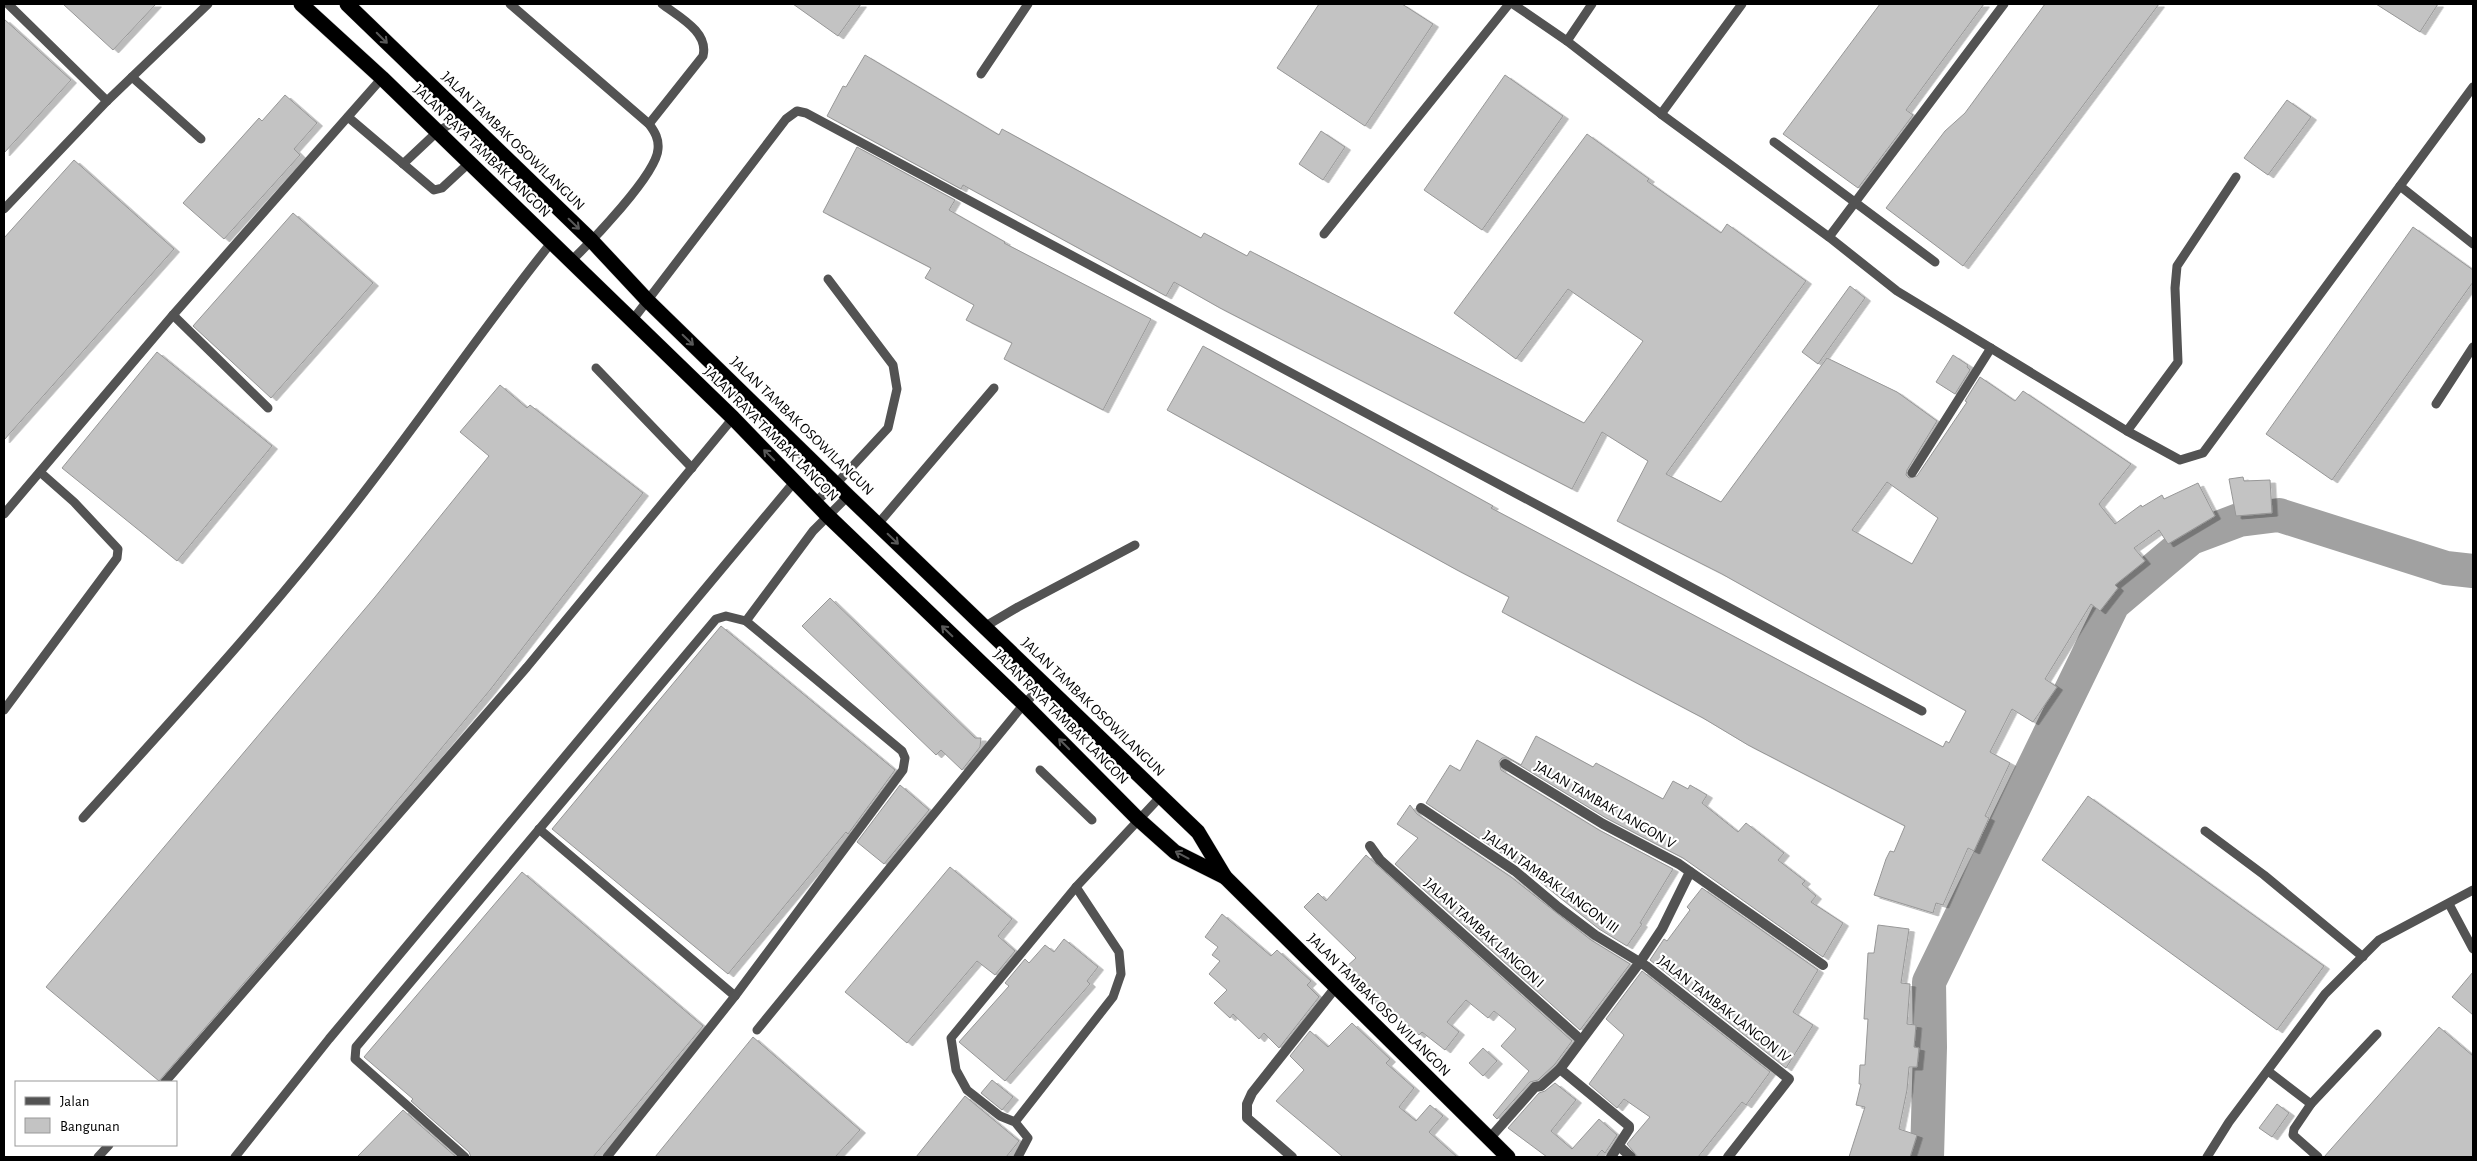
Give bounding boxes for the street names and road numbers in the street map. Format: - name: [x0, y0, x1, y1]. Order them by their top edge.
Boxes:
- street label: JALAN TAMBAK OSOWILANGUN: [439, 69, 587, 213]
- street label: JALAN RAYA TAMBAK LANGON: [411, 82, 553, 220]
- street label: JALAN TAMBAK OSOWILANGUN: [728, 354, 876, 498]
- street label: JALAN RAYA TAMBAK LANGON: [701, 364, 841, 504]
- street label: JALAN TAMBAK OSOWILANGUN: [1019, 635, 1167, 779]
- street label: JALAN RAYA TAMBAK LANGON: [991, 647, 1131, 787]
- street label: JALAN TAMBAK LANGON V: [1532, 759, 1678, 852]
- street label: JALAN TAMBAK LANGON III: [1480, 827, 1622, 937]
- street label: JALAN TAMBAK LANGON I: [1420, 874, 1548, 992]
- street label: JALAN TAMBAK OSO WILANGON: [1305, 931, 1453, 1079]
- street label: JALAN TAMBAK LANGON IV: [1655, 953, 1794, 1066]

